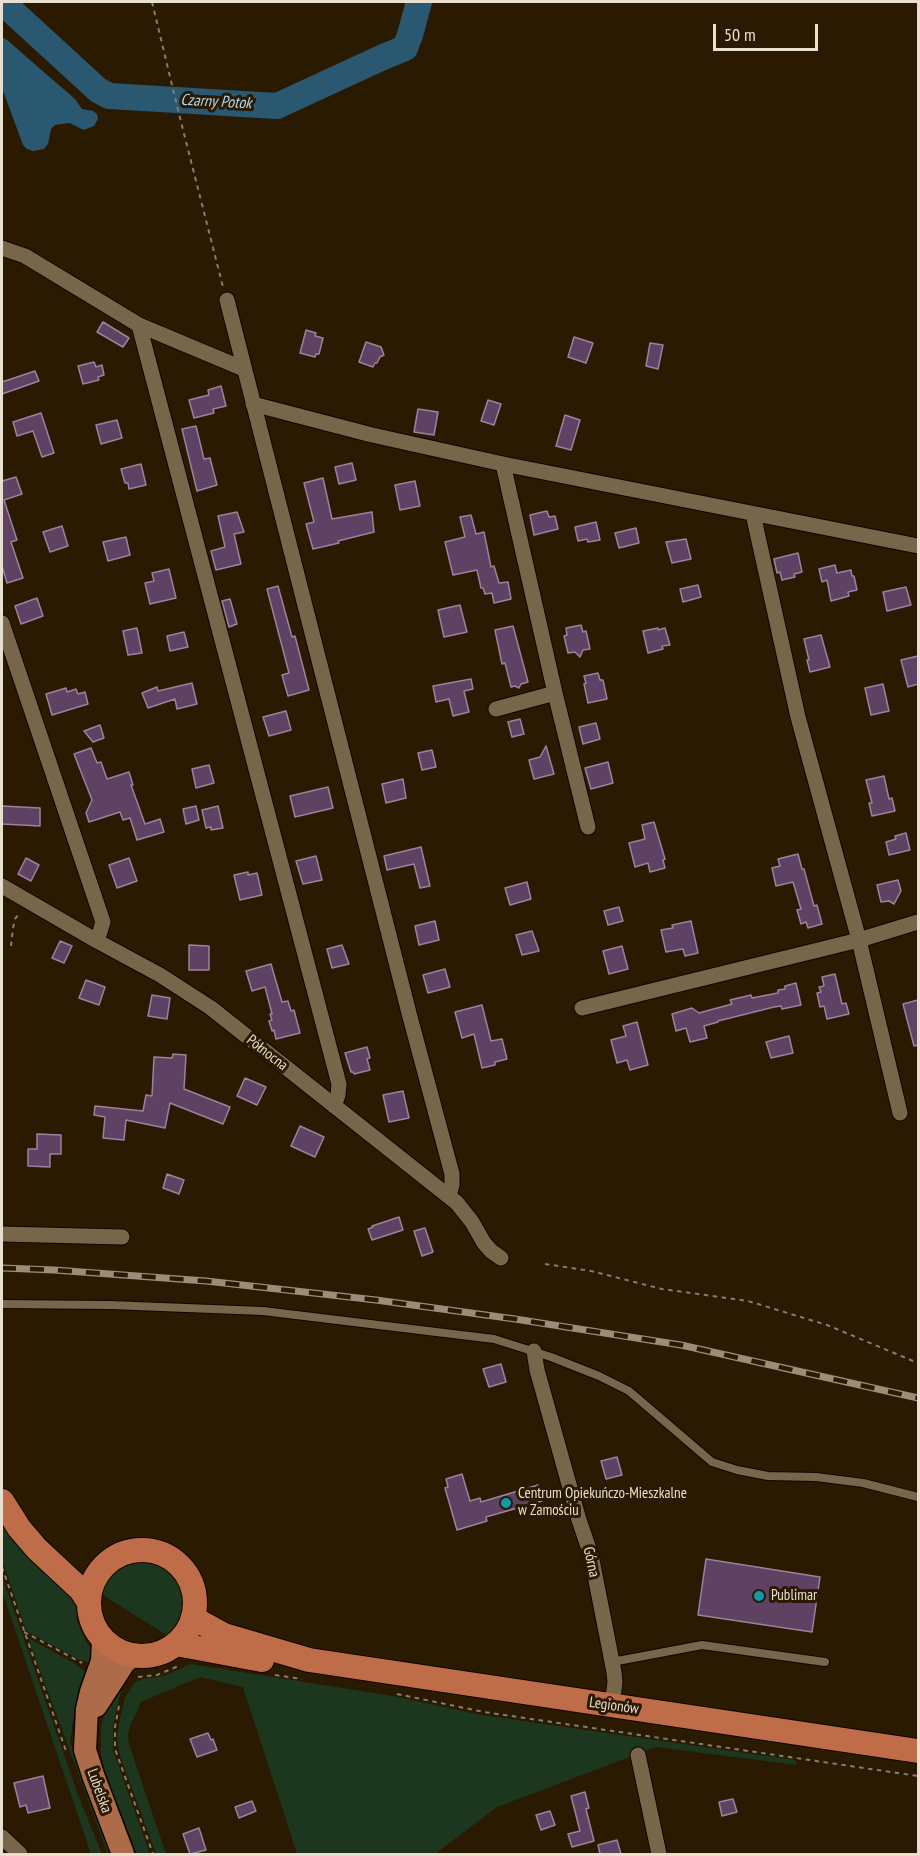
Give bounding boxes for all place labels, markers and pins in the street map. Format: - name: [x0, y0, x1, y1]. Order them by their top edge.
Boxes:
- place label: Centrum Opiekuńczo-Mieszkalne w Zamościu: [518, 1485, 687, 1520]
- marker: Centrum Opiekuńczo-Mieszkalne w Zamościu: [499, 1496, 513, 1510]
- place label: Publimar: [771, 1587, 817, 1605]
- marker: Publimar: [752, 1589, 766, 1603]

